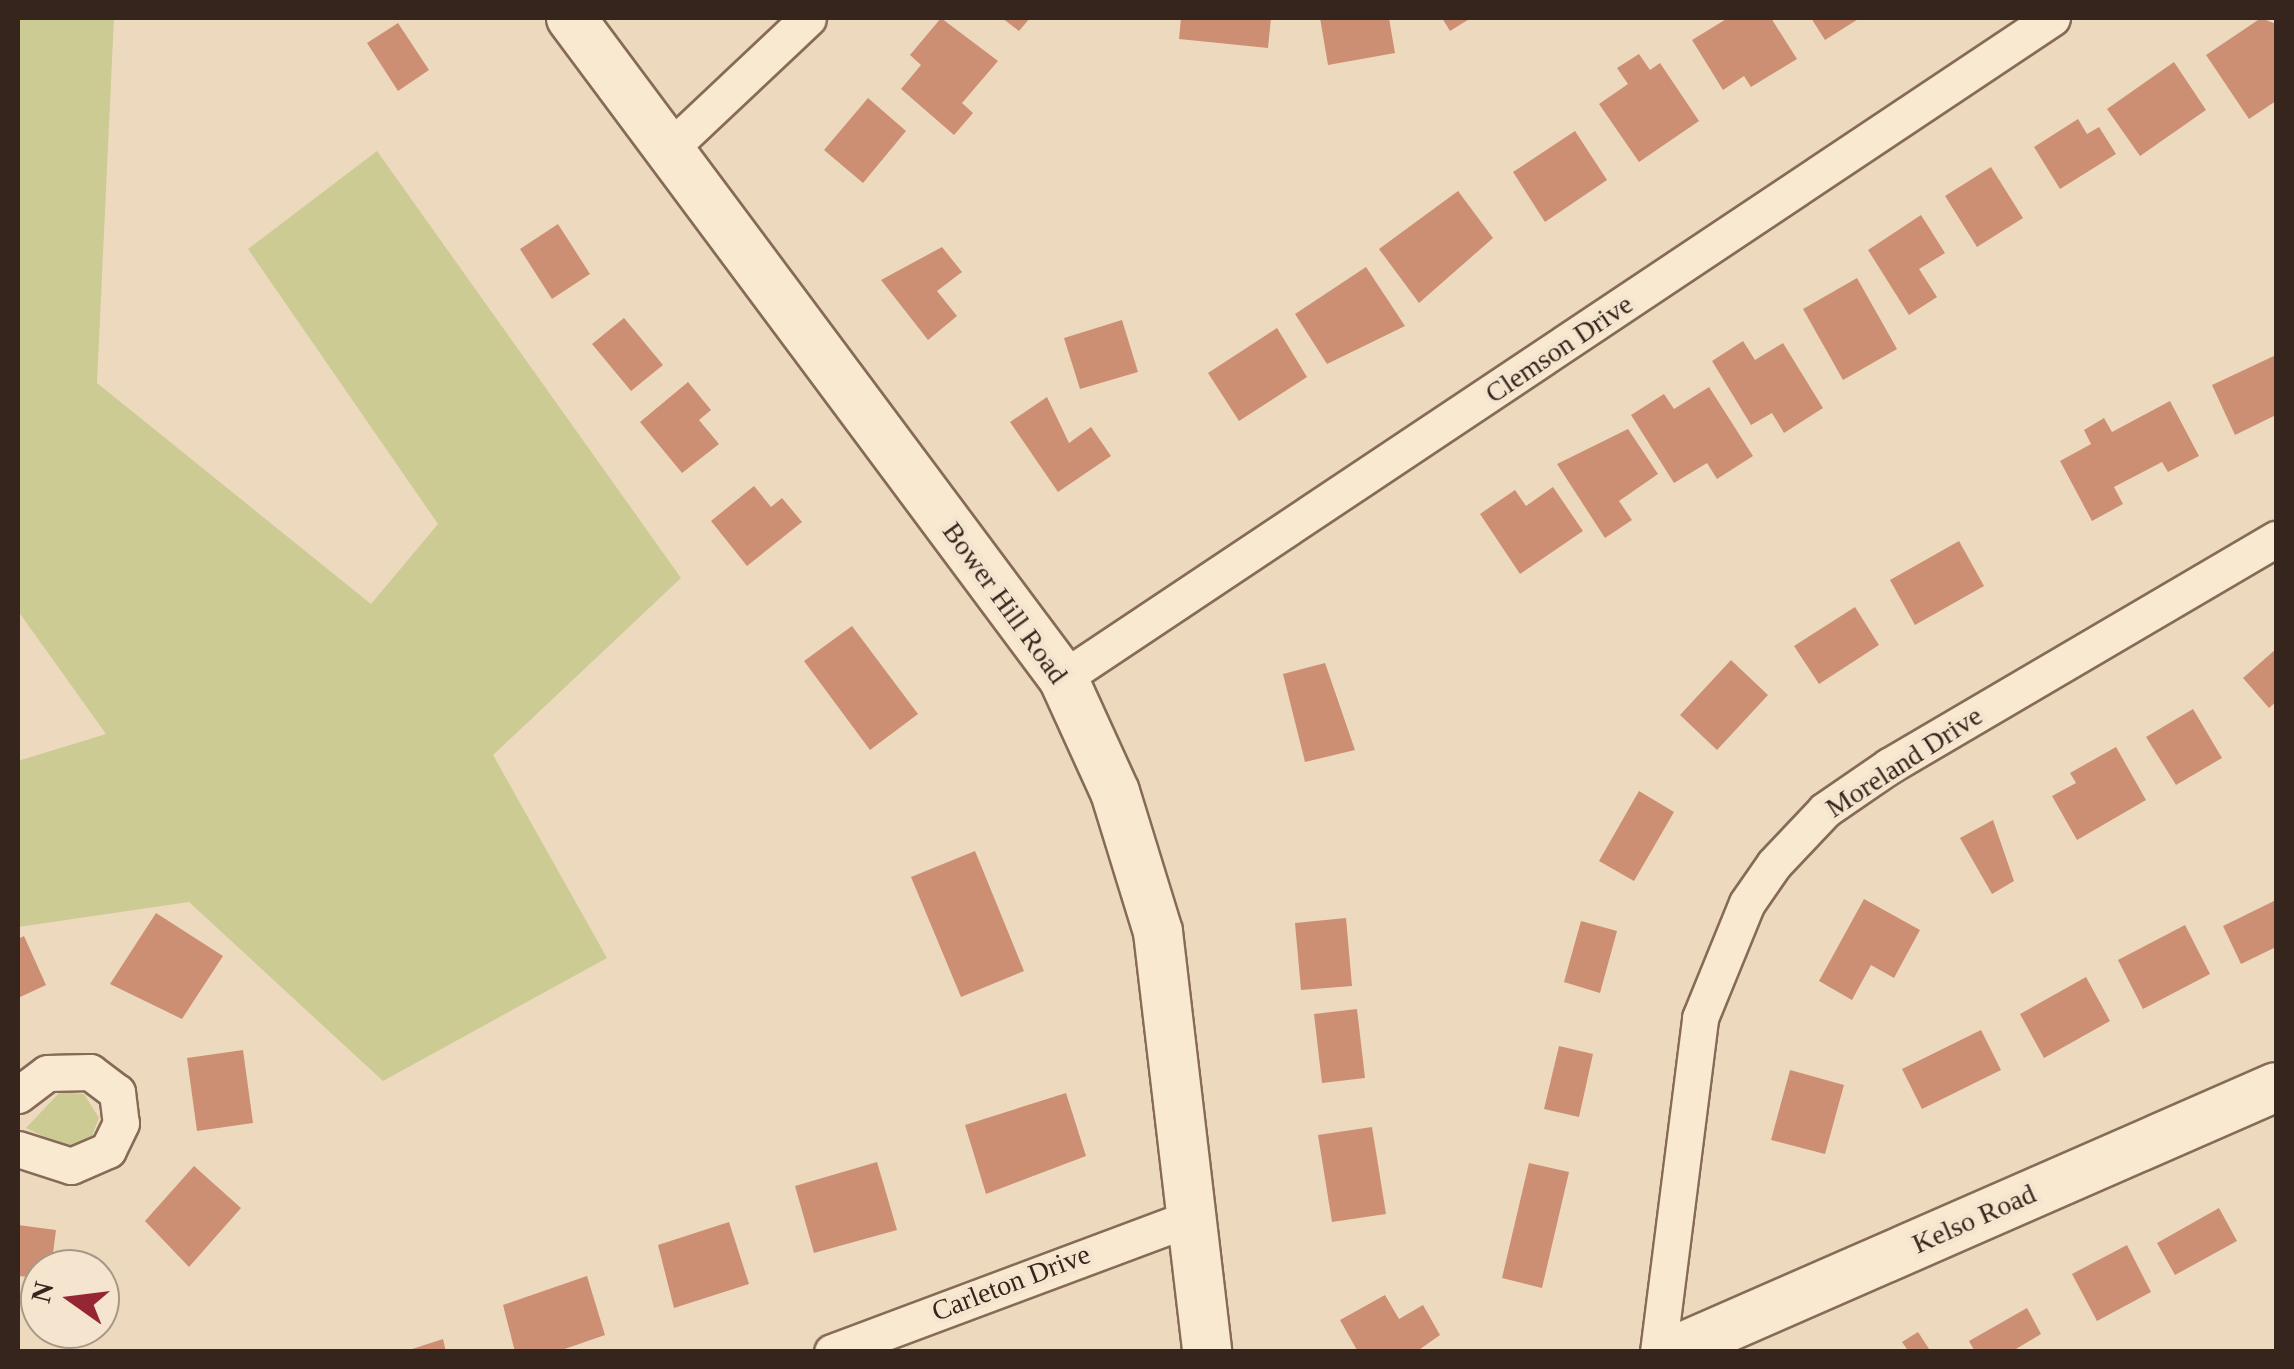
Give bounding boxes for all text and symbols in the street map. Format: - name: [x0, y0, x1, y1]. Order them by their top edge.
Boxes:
- street label: Clemson Drive: [1479, 287, 1639, 411]
- street label: Bower Hill Road: [935, 516, 1075, 690]
- street label: Moreland Drive: [1820, 699, 1988, 825]
- street label: Kelso Road: [1907, 1177, 2041, 1261]
- street label: Carleton Drive: [927, 1237, 1095, 1329]
- north arrow: [20, 1249, 120, 1349]
- text: N: [25, 1279, 60, 1306]

